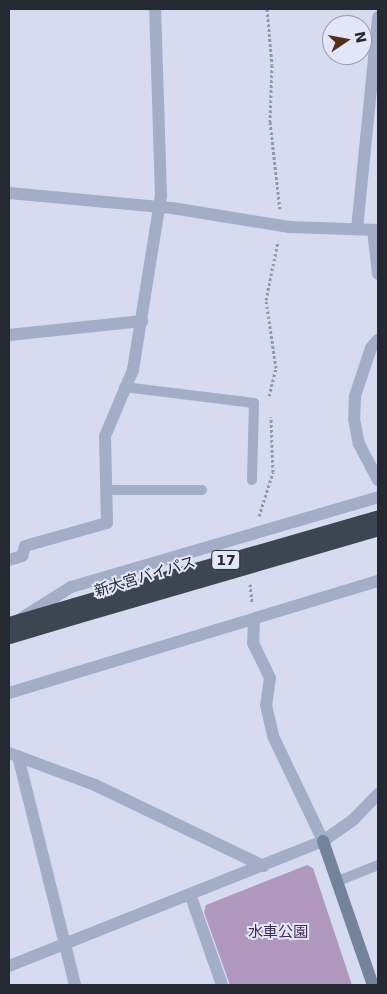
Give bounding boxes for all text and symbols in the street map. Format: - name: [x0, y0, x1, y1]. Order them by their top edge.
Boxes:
- north arrow: [322, 15, 372, 65]
- text: N: [352, 30, 370, 44]
- road number: 17: [211, 548, 241, 572]
- street label: 新大宮バイパス: [92, 553, 198, 601]
- park label: 水車公園: [248, 924, 308, 942]

